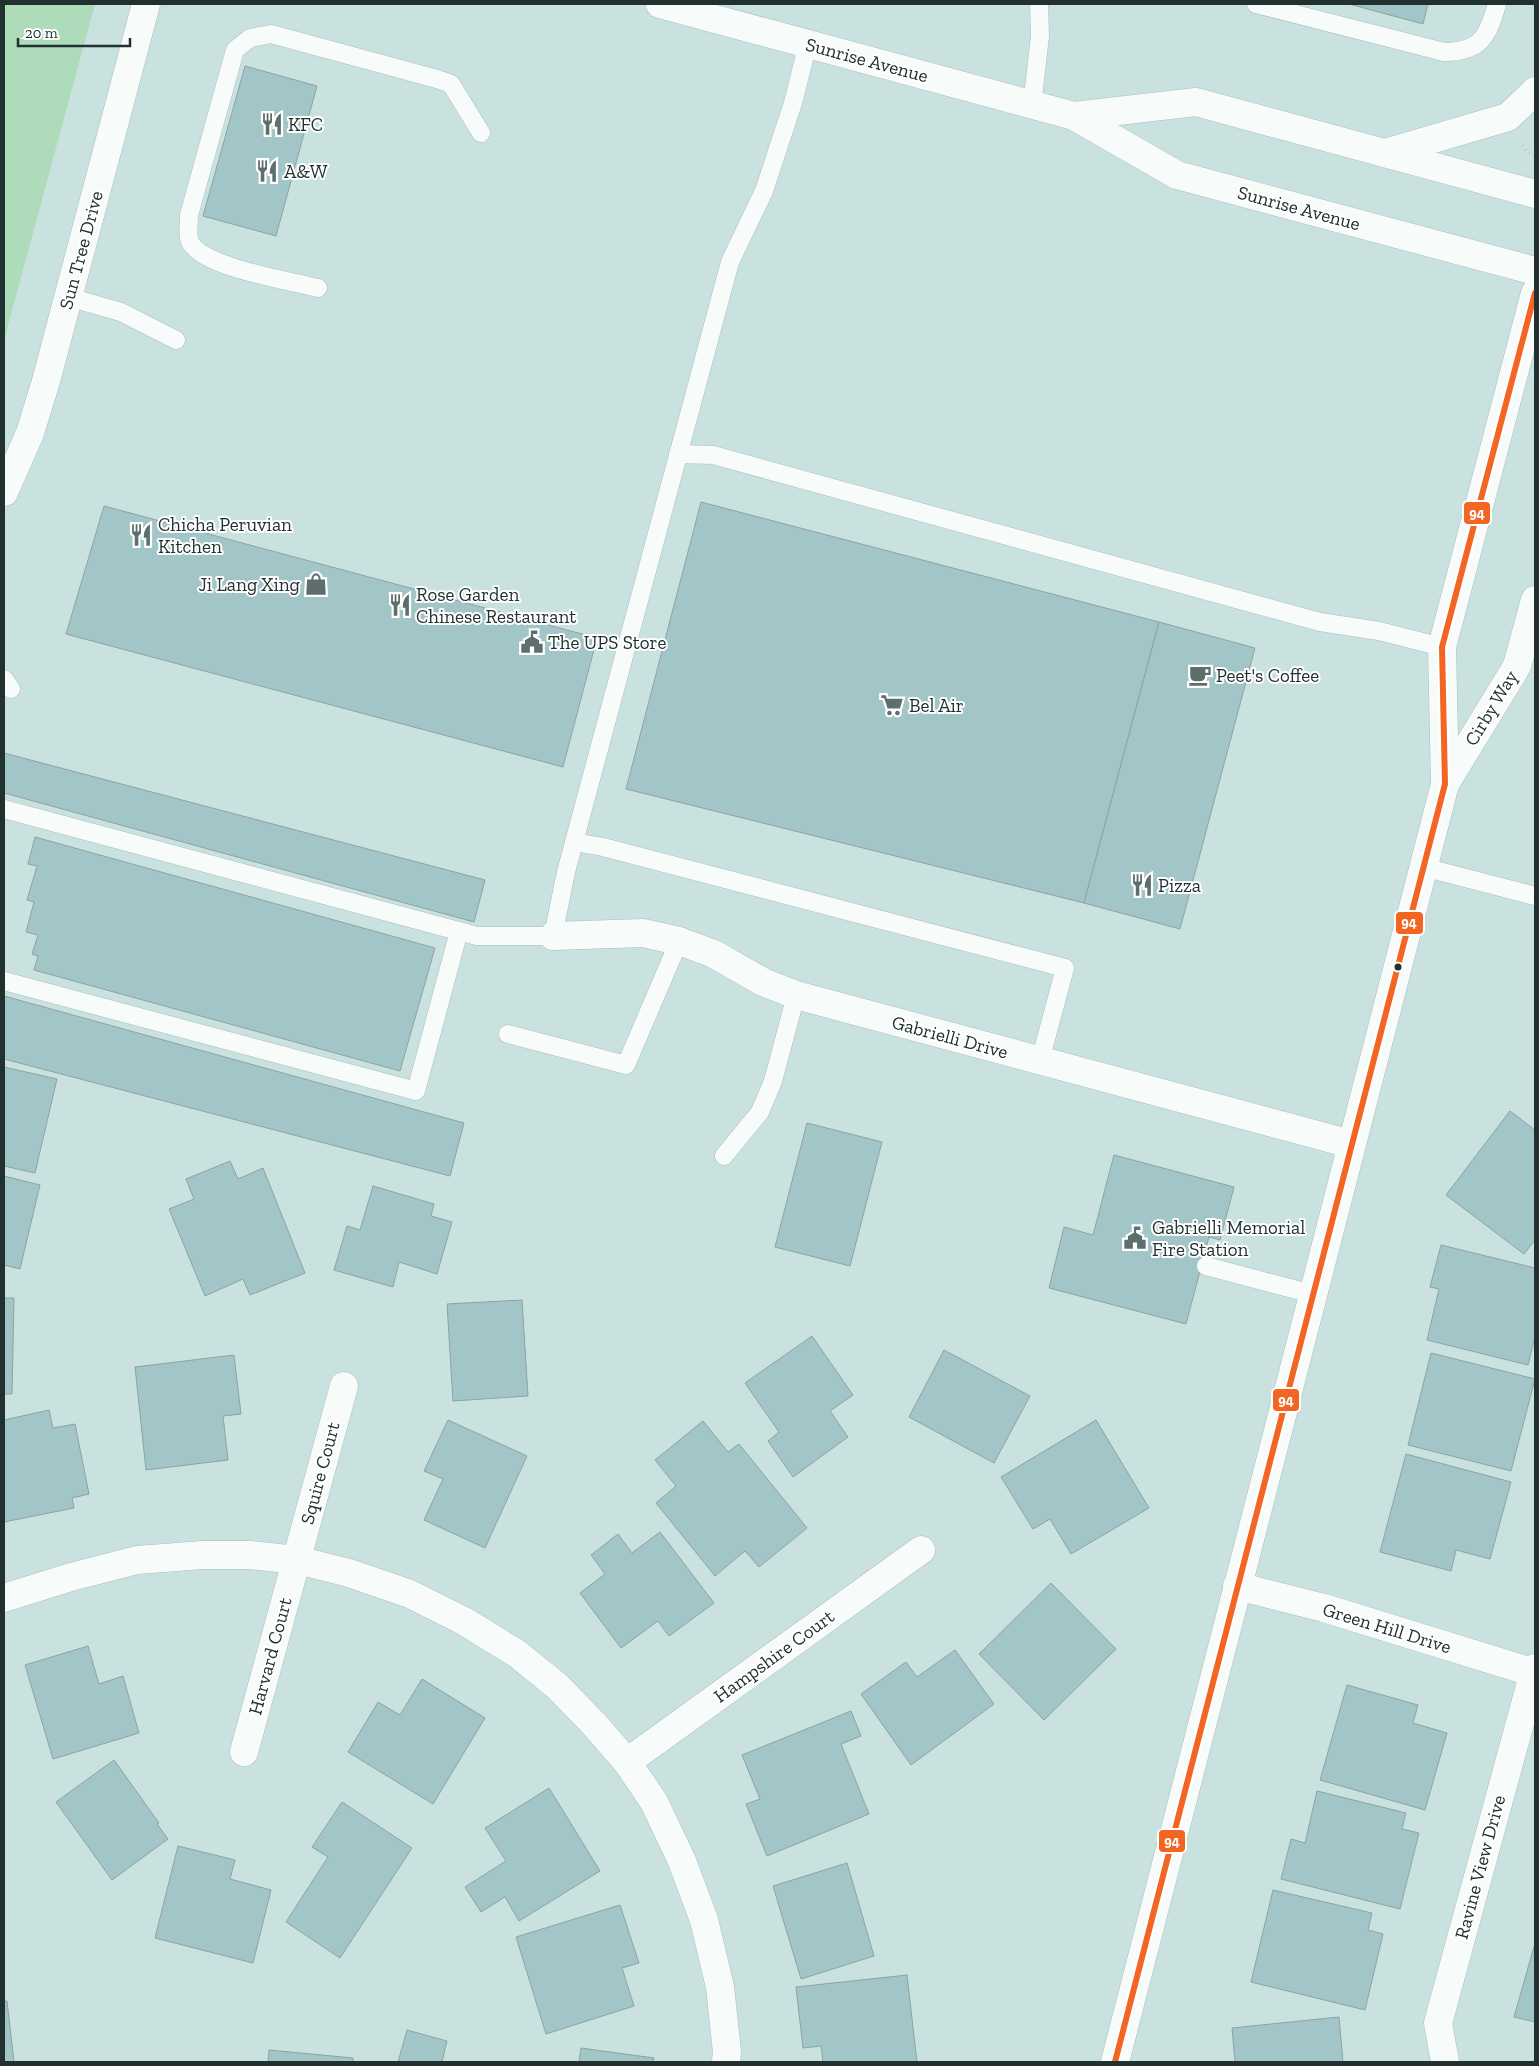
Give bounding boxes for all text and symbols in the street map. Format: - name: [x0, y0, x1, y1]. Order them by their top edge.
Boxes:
- scale bar: [18, 15, 130, 47]
- text: 20 m: [25, 24, 58, 42]
- street label: Sunrise Avenue: [803, 33, 931, 87]
- restaurant icon: KFC: [259, 111, 285, 137]
- place label: KFC: [288, 113, 323, 136]
- restaurant icon: A&W: [254, 158, 280, 184]
- place label: A&W: [284, 160, 328, 183]
- street label: Sunrise Avenue: [1235, 181, 1363, 235]
- street label: Sun Tree Drive: [54, 188, 108, 312]
- line badge: 94: [1463, 501, 1491, 525]
- text: 94: [1469, 505, 1485, 522]
- place label: Chicha Peruvian Kitchen: [158, 513, 292, 558]
- restaurant icon: Chicha Peruvian Kitchen: [128, 522, 154, 548]
- shop icon: Ji Lang Xing: [303, 571, 329, 597]
- place label: Ji Lang Xing: [199, 573, 301, 596]
- place label: Rose Garden Chinese Restaurant: [416, 583, 576, 628]
- restaurant icon: Rose Garden Chinese Restaurant: [387, 592, 413, 618]
- public building icon: The UPS Store: [519, 629, 545, 655]
- place label: The UPS Store: [548, 631, 667, 654]
- cafe icon: Peet's Coffee: [1187, 662, 1213, 688]
- place label: Peet's Coffee: [1216, 664, 1319, 687]
- street label: Cirby Way: [1460, 666, 1523, 750]
- supermarket icon: Bel Air: [879, 692, 905, 718]
- place label: Bel Air: [909, 694, 964, 717]
- restaurant icon: Pizza: [1129, 872, 1155, 898]
- place label: Pizza: [1158, 874, 1201, 897]
- line badge: 94: [1395, 911, 1424, 935]
- text: 94: [1401, 914, 1417, 931]
- unlabelled marker: [1393, 962, 1403, 972]
- street label: Gabrielli Drive: [889, 1010, 1011, 1064]
- place label: Gabrielli Memorial Fire Station: [1152, 1216, 1305, 1261]
- public building icon: Gabrielli Memorial Fire Station: [1122, 1225, 1148, 1251]
- line badge: 94: [1272, 1388, 1300, 1412]
- text: 94: [1278, 1392, 1294, 1409]
- street label: Squire Court: [295, 1419, 345, 1527]
- street label: Harvard Court: [243, 1595, 297, 1717]
- street label: Green Hill Drive: [1320, 1598, 1454, 1658]
- street label: Hampshire Court: [709, 1605, 839, 1707]
- street label: Ravine View Drive: [1450, 1792, 1510, 1942]
- line badge: 94: [1158, 1829, 1186, 1853]
- text: 94: [1164, 1833, 1180, 1850]

